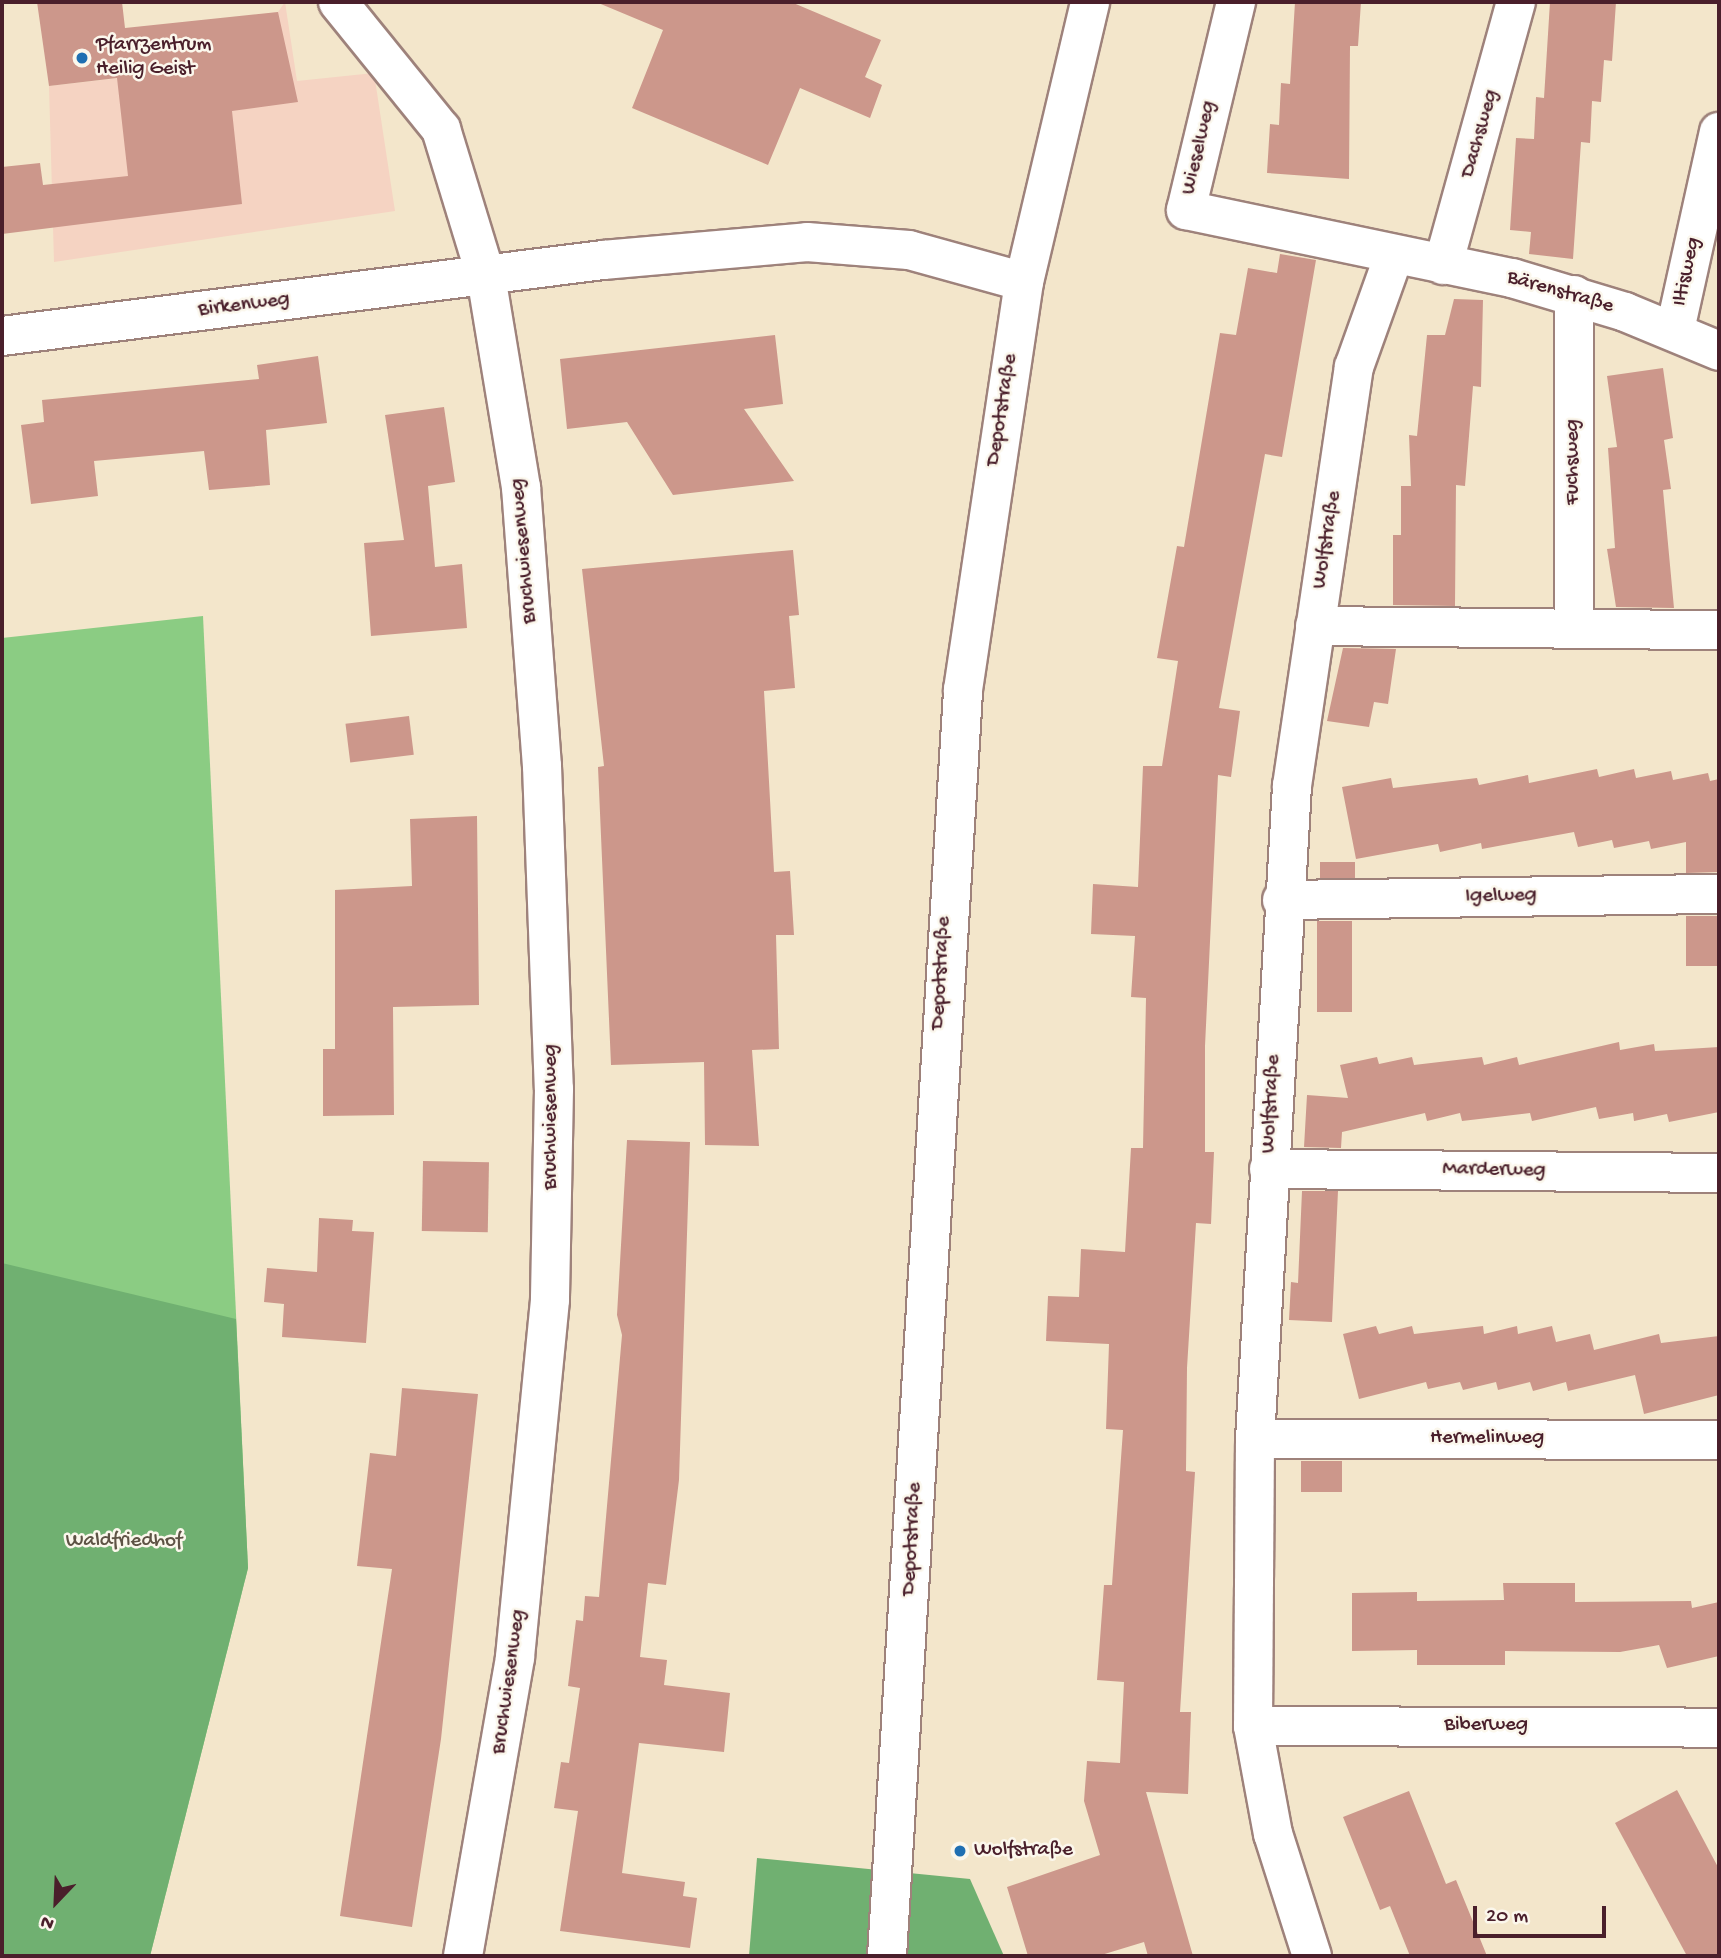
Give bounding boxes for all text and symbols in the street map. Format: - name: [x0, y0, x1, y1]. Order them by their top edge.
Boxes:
- place label: Pfarrzentrum Heilig Geist: [96, 33, 211, 83]
- marker: Pfarrzentrum Heilig Geist: [74, 50, 90, 66]
- street label: Dachsweg: [1456, 87, 1506, 181]
- street label: Wieselweg: [1177, 99, 1223, 197]
- street label: Iltisweg: [1668, 235, 1708, 309]
- street label: Bärenstraße: [1504, 266, 1616, 320]
- street label: Birkenweg: [197, 288, 291, 324]
- street label: Depotstraße: [982, 352, 1024, 468]
- street label: Fuchsweg: [1561, 419, 1587, 505]
- street label: Bruchwiesenweg: [506, 477, 544, 625]
- street label: Wolfstraße: [1308, 489, 1348, 591]
- street label: Igelweg: [1465, 884, 1537, 910]
- street label: Depotstraße: [926, 916, 958, 1030]
- street label: Bruchwiesenweg: [539, 1044, 565, 1190]
- street label: Wolfstraße: [1257, 1054, 1287, 1154]
- street label: Marderweg: [1442, 1158, 1546, 1184]
- street label: Hermelinweg: [1430, 1426, 1544, 1452]
- street label: Depotstraße: [897, 1482, 929, 1596]
- park label: Waldfriedhof: [66, 1529, 182, 1555]
- street label: Bruchwiesenweg: [487, 1608, 533, 1756]
- street label: Biberweg: [1444, 1713, 1528, 1739]
- place label: Wolfstraße: [974, 1838, 1073, 1864]
- marker: Wolfstraße: [952, 1843, 968, 1859]
- north arrow: [21, 1867, 91, 1937]
- scale bar: [1476, 1892, 1609, 1936]
- text: 20 m: [1486, 1905, 1528, 1930]
- text: N: [37, 1909, 58, 1935]

